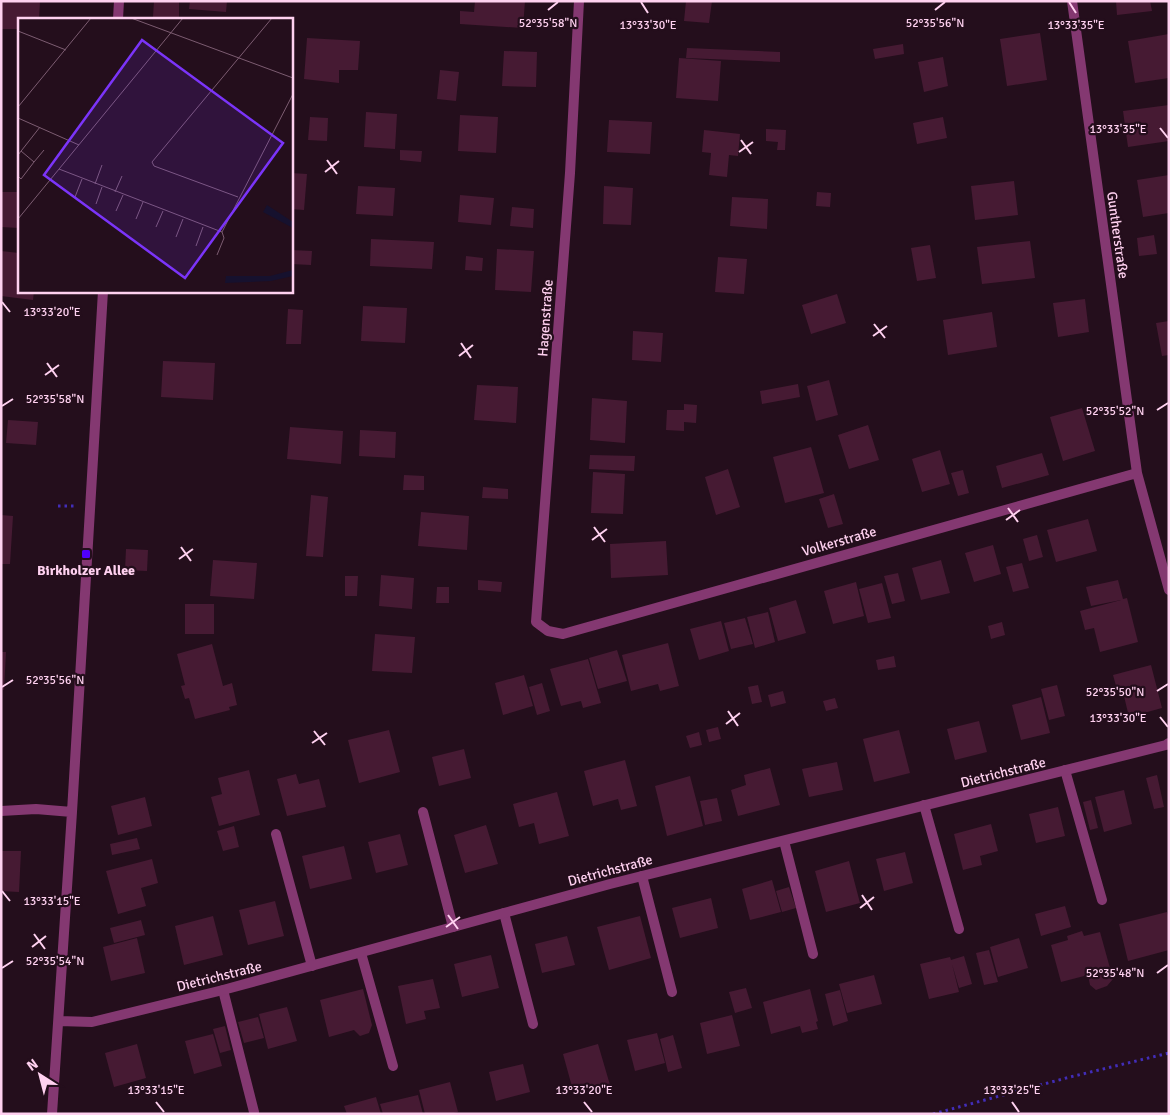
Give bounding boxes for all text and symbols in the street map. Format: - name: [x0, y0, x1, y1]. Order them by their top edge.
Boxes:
- text: 52°35'58"N: [519, 16, 577, 31]
- text: 52°35'56"N: [906, 16, 964, 31]
- inset map: [18, 18, 292, 292]
- text: 13°33'30"E: [619, 18, 677, 33]
- text: 13°33'35"E: [1047, 18, 1105, 33]
- text: 13°33'35"E: [1089, 122, 1147, 137]
- street label: Guntherstraße: [1103, 190, 1132, 280]
- street label: Hagenstraße: [534, 279, 557, 357]
- text: 13°33'20"E: [23, 305, 81, 320]
- text: 52°35'58"N: [26, 392, 84, 407]
- text: 52°35'52"N: [1086, 404, 1144, 419]
- street label: Volkerstraße: [800, 523, 878, 560]
- marker: Birkholzer Allee: [80, 548, 92, 560]
- place label: Birkholzer Allee: [37, 562, 135, 579]
- text: 52°35'56"N: [26, 673, 84, 688]
- text: 52°35'50"N: [1086, 685, 1144, 700]
- text: 13°33'30"E: [1089, 711, 1147, 726]
- street label: Dietrichstraße: [959, 754, 1047, 791]
- street label: Dietrichstraße: [566, 851, 654, 890]
- text: 13°33'15"E: [23, 894, 81, 909]
- text: 52°35'54"N: [26, 954, 84, 969]
- street label: Dietrichstraße: [175, 958, 263, 995]
- text: 52°35'48"N: [1086, 966, 1144, 981]
- north arrow: [15, 1050, 65, 1100]
- text: N: [24, 1055, 42, 1075]
- text: 13°33'15"E: [127, 1083, 185, 1098]
- text: 13°33'20"E: [555, 1083, 613, 1098]
- text: 13°33'25"E: [983, 1083, 1041, 1098]

